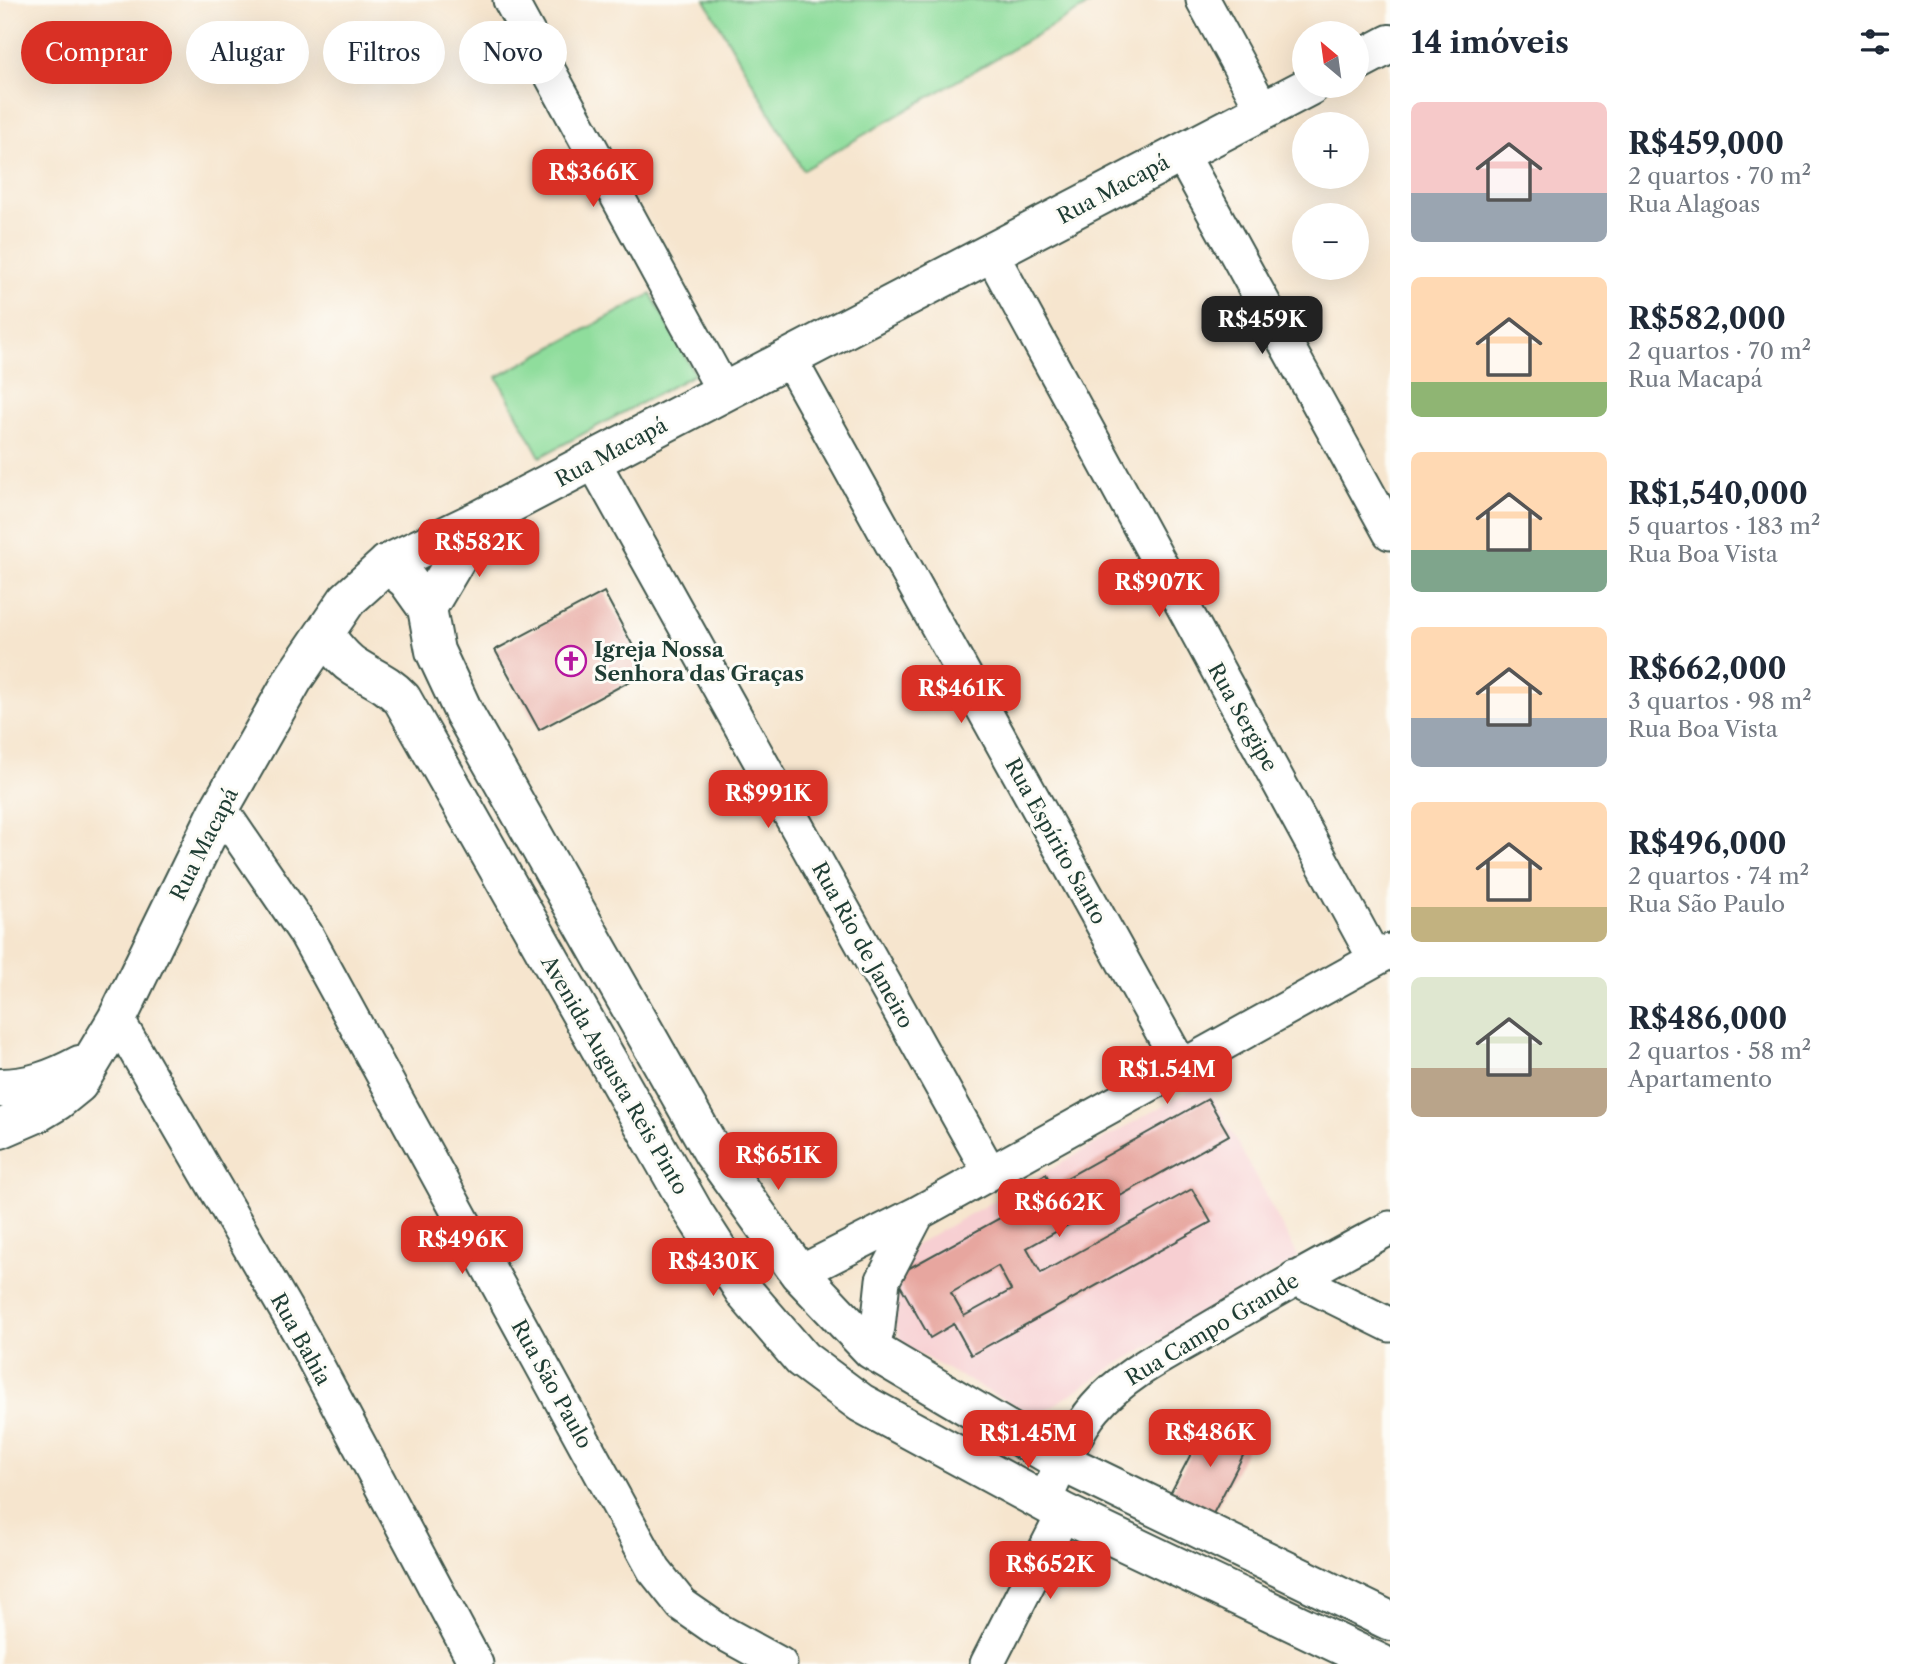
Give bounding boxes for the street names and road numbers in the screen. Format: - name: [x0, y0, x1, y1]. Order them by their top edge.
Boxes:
- street label: Rua Macapá: [1053, 149, 1174, 229]
- street label: Rua Macapá: [551, 412, 672, 492]
- street label: Rua Sergipe: [1203, 658, 1283, 776]
- street label: Rua Espírito Santo: [1000, 754, 1112, 928]
- street label: Rua Macapá: [165, 783, 243, 904]
- street label: Rua Rio de Janeiro: [807, 858, 919, 1032]
- street label: Avenida Augusta Reis Pinto: [536, 950, 694, 1199]
- street label: Rua Campo Grande: [1121, 1267, 1303, 1391]
- street label: Rua Bahia: [266, 1289, 337, 1390]
- street label: Rua São Paulo: [506, 1315, 598, 1453]

